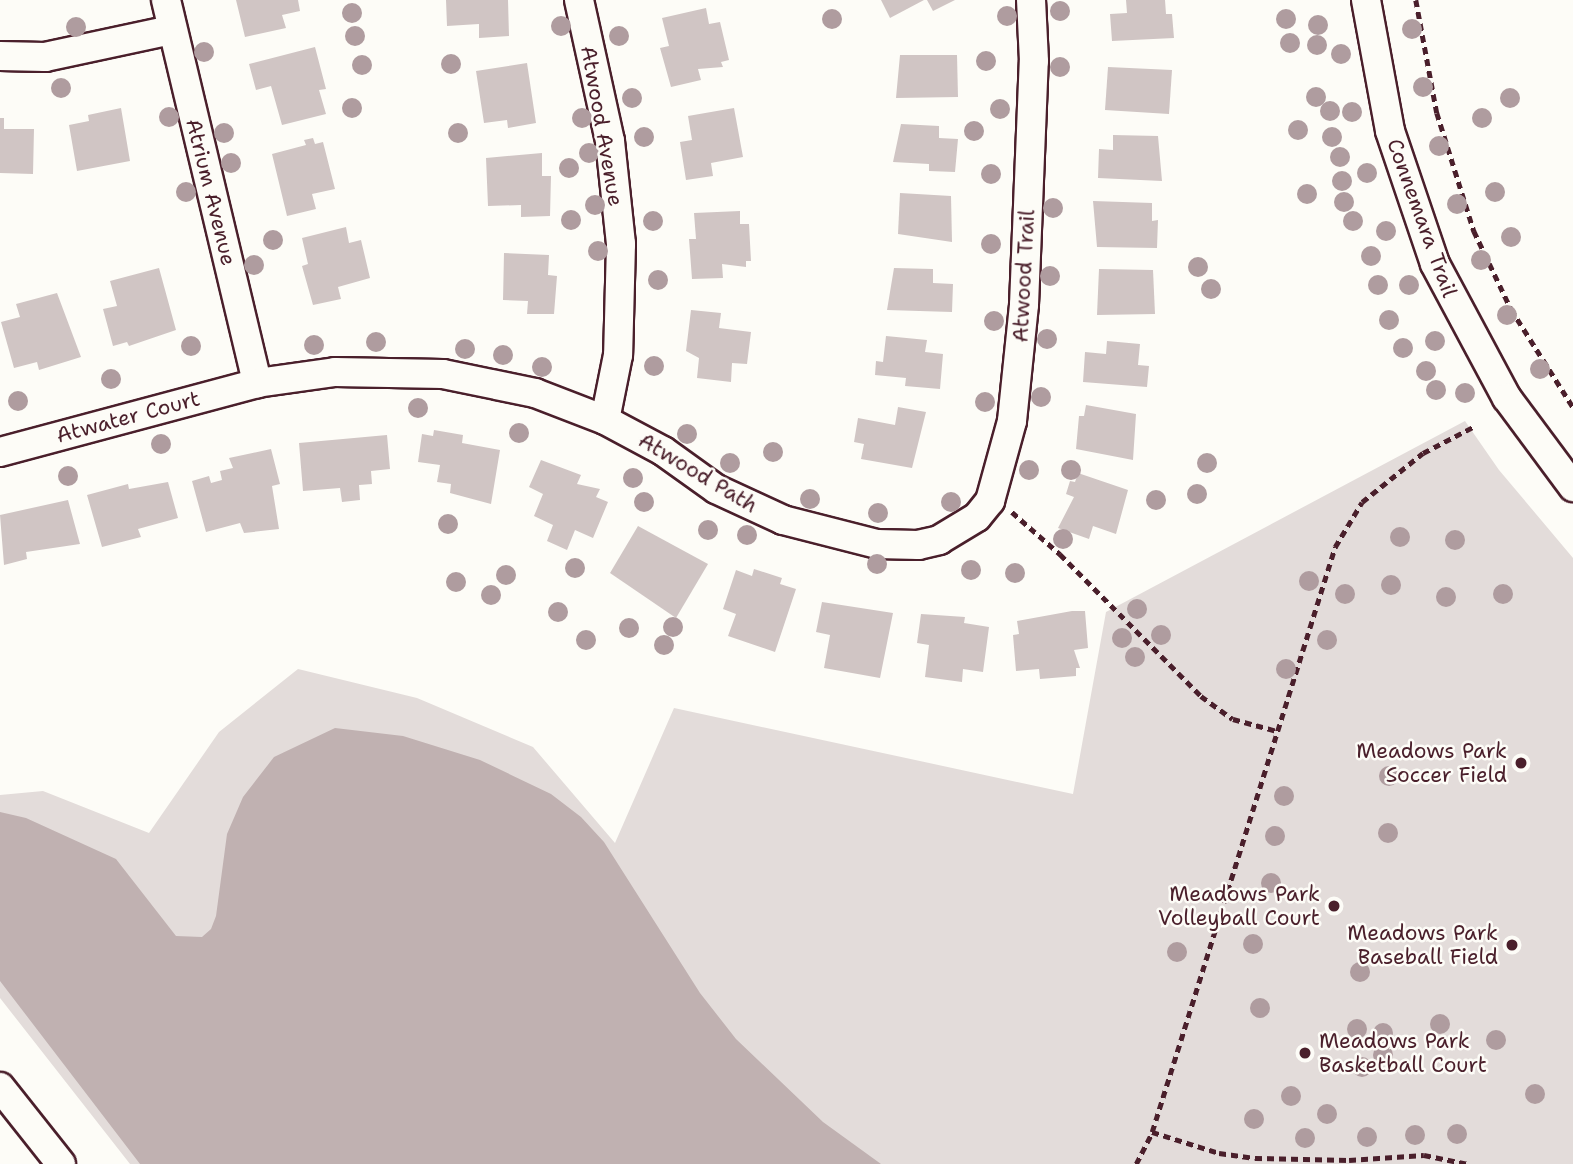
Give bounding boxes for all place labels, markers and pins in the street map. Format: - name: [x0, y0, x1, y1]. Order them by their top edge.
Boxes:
- place label: Meadows Park Soccer Field: [1356, 738, 1507, 788]
- marker: Meadows Park Soccer Field: [1513, 755, 1529, 771]
- place label: Meadows Park Volleyball Court: [1158, 881, 1320, 931]
- marker: Meadows Park Volleyball Court: [1326, 898, 1342, 914]
- place label: Meadows Park Baseball Field: [1347, 920, 1498, 970]
- marker: Meadows Park Baseball Field: [1504, 937, 1520, 953]
- place label: Meadows Park Basketball Court: [1319, 1028, 1487, 1078]
- marker: Meadows Park Basketball Court: [1297, 1045, 1313, 1061]

